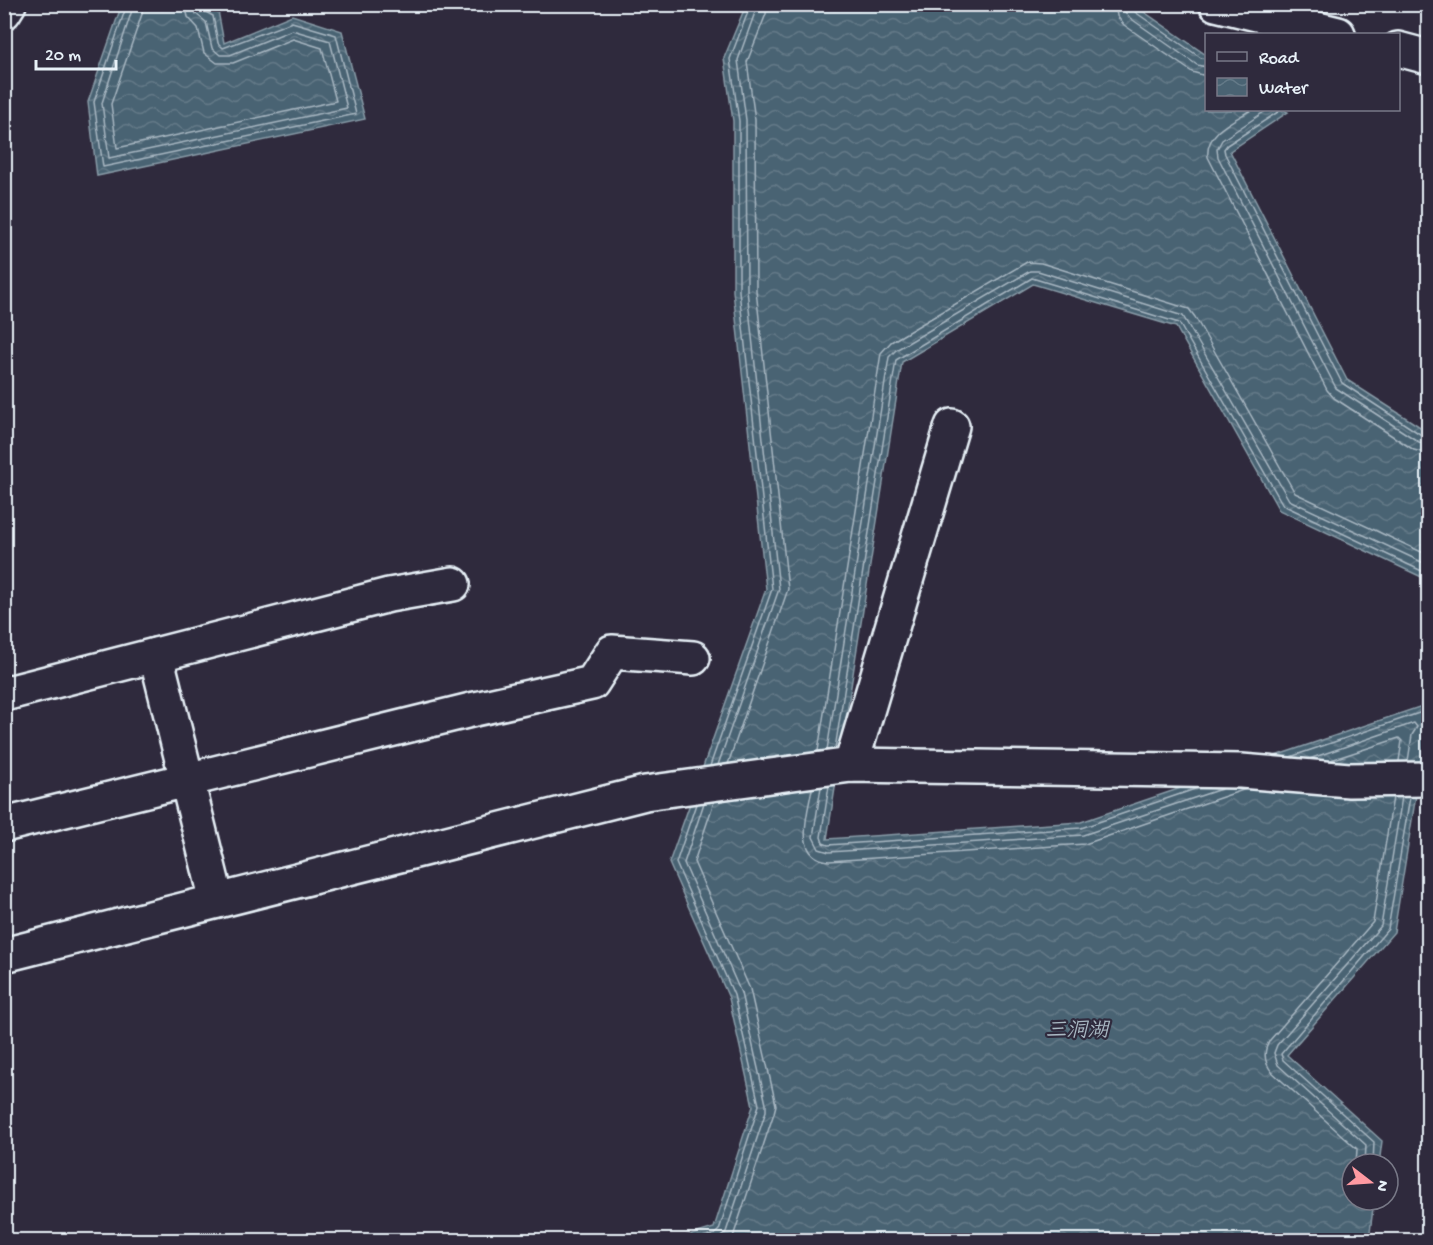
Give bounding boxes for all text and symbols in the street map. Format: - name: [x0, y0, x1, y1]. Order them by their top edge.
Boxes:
- scale bar: [36, 33, 116, 71]
- legend: [1205, 33, 1400, 111]
- text: 20 m: [45, 46, 81, 67]
- text: Road: [1259, 49, 1300, 70]
- text: Water: [1259, 79, 1309, 100]
- water label: 三洞湖: [1046, 1020, 1110, 1045]
- north arrow: [1340, 1152, 1400, 1212]
- text: N: [1370, 1178, 1392, 1194]

